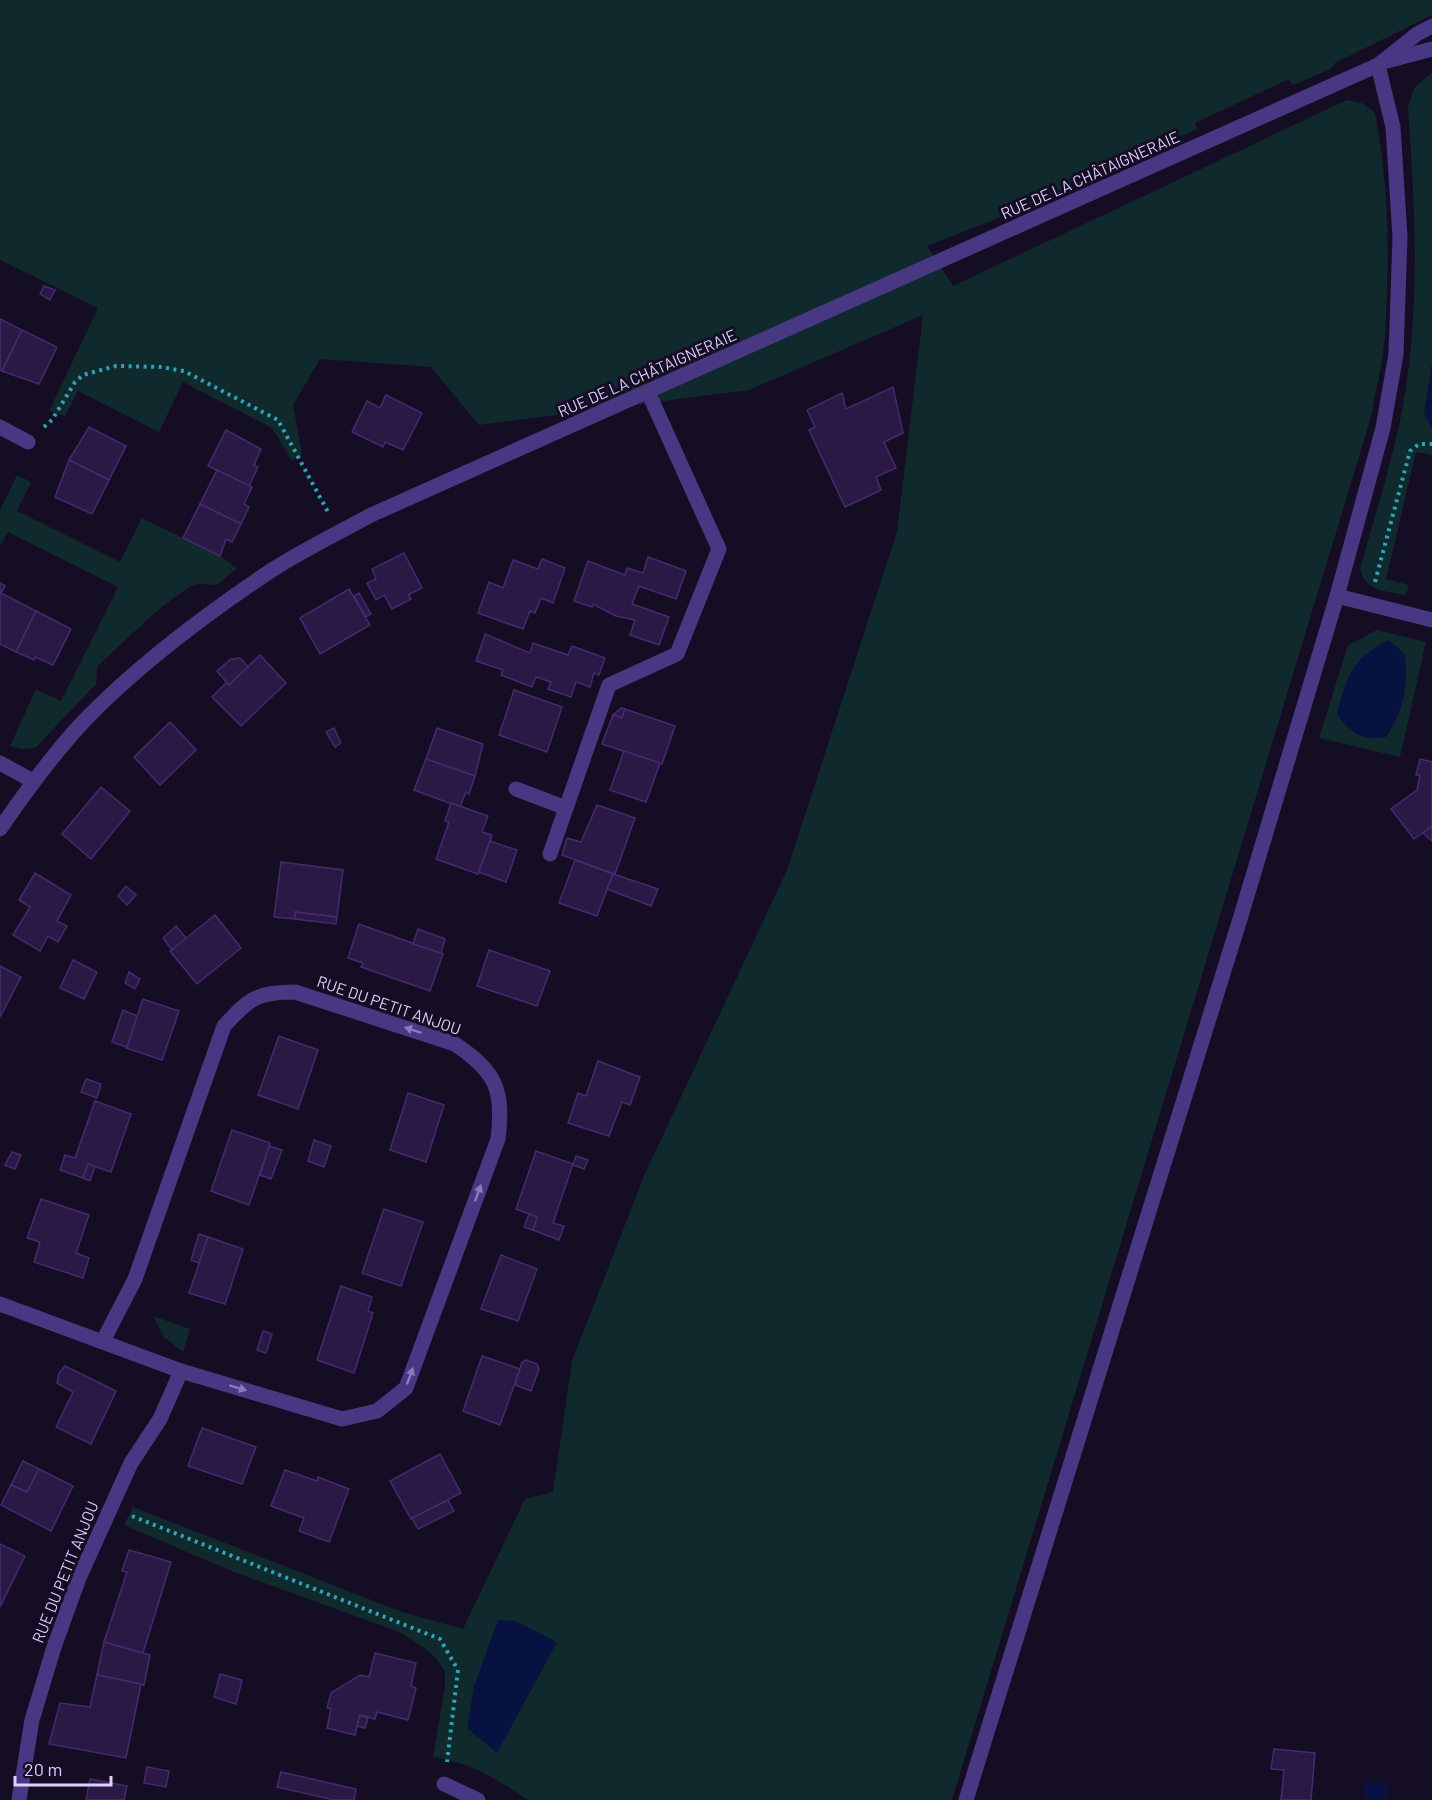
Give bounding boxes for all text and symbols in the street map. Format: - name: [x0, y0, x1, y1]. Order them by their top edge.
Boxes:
- street label: RUE DE LA CHÂTAIGNERAIE: [998, 127, 1182, 223]
- street label: RUE DE LA CHÂTAIGNERAIE: [555, 325, 739, 421]
- street label: RUE DU PETIT ANJOU: [315, 971, 464, 1038]
- one-way arrow: [404, 1025, 422, 1034]
- one-way arrow: [473, 1184, 483, 1202]
- one-way arrow: [406, 1367, 416, 1385]
- one-way arrow: [229, 1384, 247, 1393]
- street label: RUE DU PETIT ANJOU: [27, 1498, 102, 1645]
- scale bar: [15, 1749, 111, 1787]
- text: 20 m: [24, 1758, 62, 1780]

